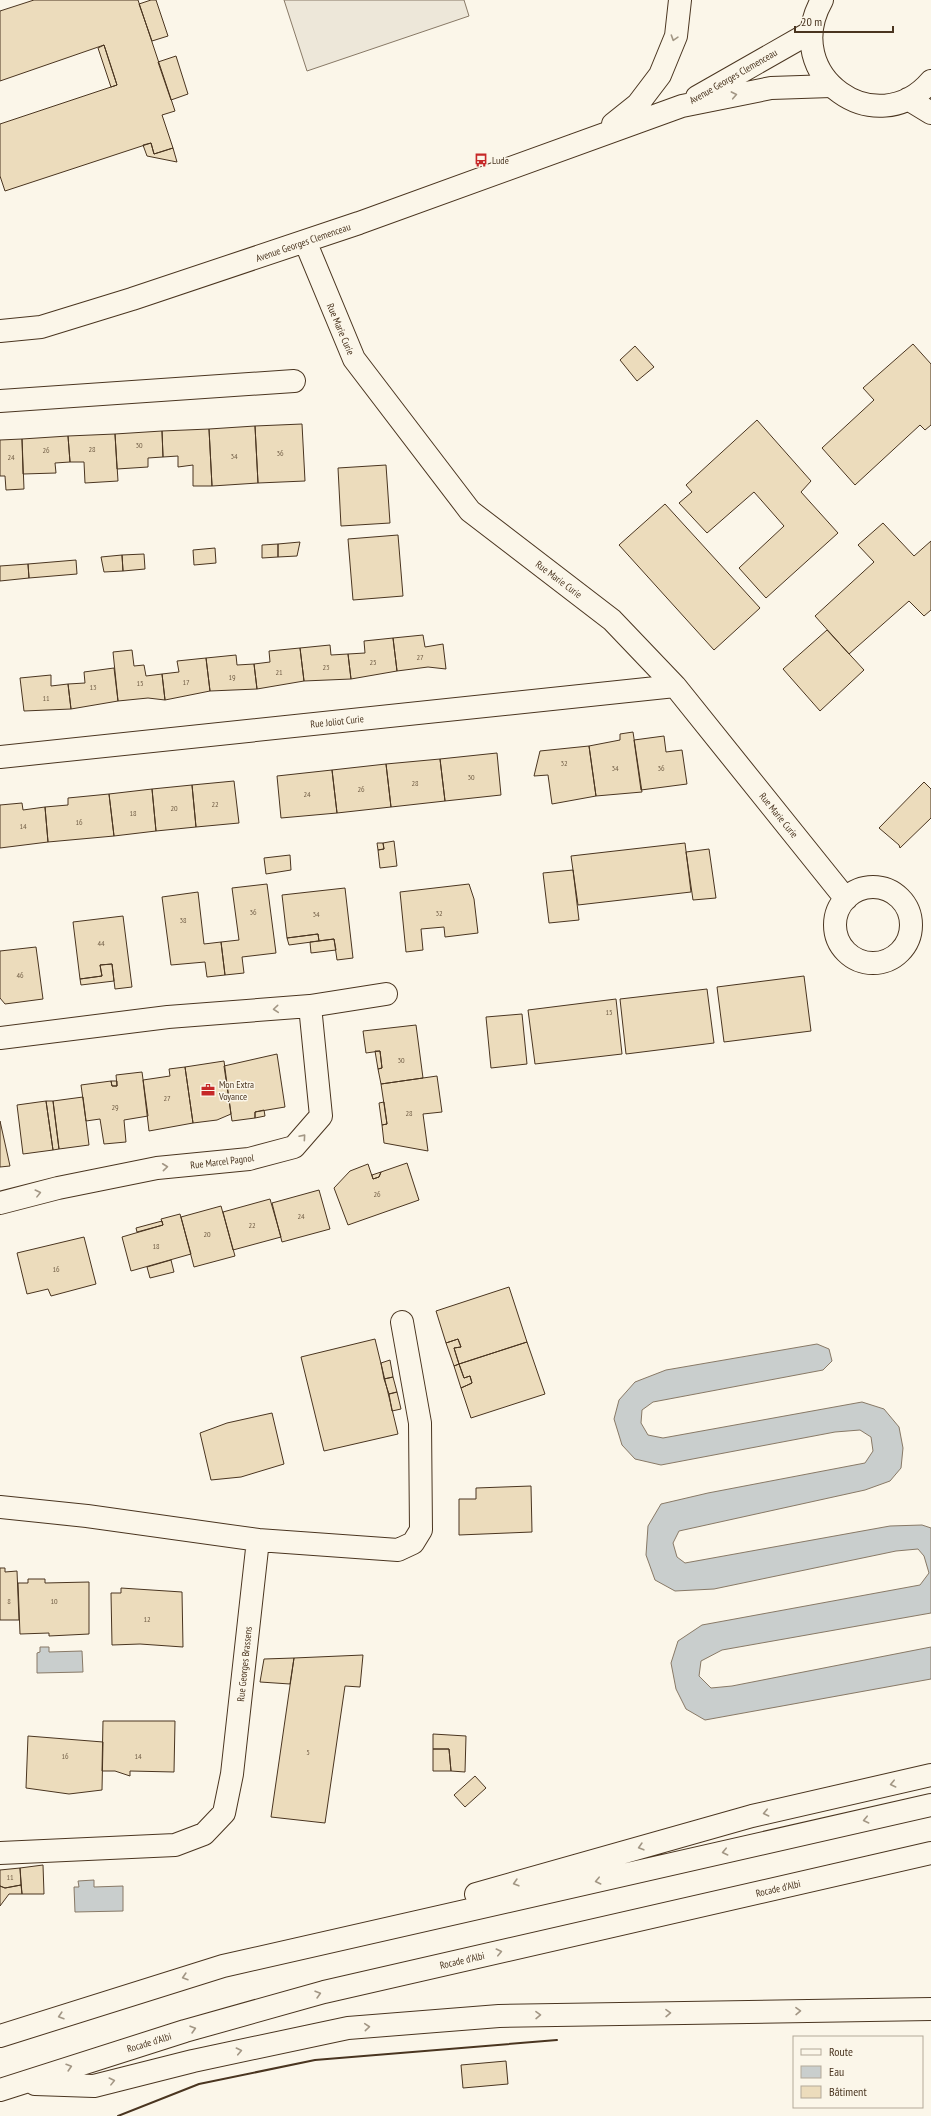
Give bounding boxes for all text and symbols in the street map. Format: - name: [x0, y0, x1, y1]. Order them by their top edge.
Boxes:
- scale bar: [795, 8, 893, 34]
- text: 20 m: [801, 14, 822, 29]
- one-way arrow: [671, 35, 679, 42]
- street label: Avenue Georges Clemenceau: [687, 46, 780, 107]
- one-way arrow: [731, 92, 738, 100]
- bus stop icon: Lude: [473, 152, 489, 168]
- place label: Lude: [492, 154, 509, 167]
- street label: Avenue Georges Clemenceau: [254, 220, 352, 265]
- street label: Rue Marie Curie: [324, 301, 357, 357]
- house number: 30: [135, 440, 143, 450]
- house number: 28: [88, 444, 96, 454]
- house number: 26: [42, 445, 50, 455]
- house number: 36: [276, 448, 284, 458]
- house number: 34: [230, 451, 238, 461]
- house number: 24: [7, 452, 15, 462]
- street label: Rue Marie Curie: [533, 558, 584, 601]
- house number: 27: [416, 652, 424, 662]
- house number: 25: [369, 657, 377, 667]
- house number: 23: [322, 662, 330, 672]
- house number: 21: [275, 667, 283, 677]
- house number: 19: [228, 672, 236, 682]
- house number: 17: [182, 677, 190, 687]
- house number: 15: [136, 678, 144, 688]
- house number: 13: [89, 682, 97, 692]
- house number: 11: [42, 693, 50, 703]
- street label: Rue Joliot Curie: [310, 712, 364, 731]
- house number: 32: [560, 758, 568, 768]
- house number: 34: [611, 763, 619, 773]
- house number: 36: [657, 763, 665, 773]
- house number: 30: [467, 772, 475, 782]
- house number: 28: [411, 778, 419, 788]
- house number: 26: [357, 784, 365, 794]
- house number: 24: [303, 789, 311, 799]
- street label: Rue Marie Curie: [756, 790, 801, 841]
- house number: 22: [211, 799, 219, 809]
- house number: 20: [170, 803, 178, 813]
- house number: 18: [129, 808, 137, 818]
- house number: 16: [75, 817, 83, 827]
- house number: 14: [19, 821, 27, 831]
- house number: 36: [249, 907, 257, 917]
- house number: 32: [435, 908, 443, 918]
- house number: 34: [312, 909, 320, 919]
- house number: 38: [179, 915, 187, 925]
- house number: 44: [97, 938, 105, 948]
- house number: 46: [16, 970, 24, 980]
- one-way arrow: [273, 1004, 279, 1013]
- house number: 15: [605, 1007, 613, 1017]
- house number: 30: [397, 1055, 405, 1065]
- place label: Mon Extra Voyance: [218, 1078, 254, 1103]
- office icon: Mon Extra Voyance: [200, 1082, 216, 1098]
- house number: 27: [163, 1093, 171, 1103]
- house number: 29: [111, 1102, 119, 1112]
- house number: 28: [405, 1108, 413, 1118]
- one-way arrow: [298, 1134, 305, 1142]
- street label: Rue Marcel Pagnol: [189, 1151, 255, 1172]
- one-way arrow: [162, 1163, 168, 1172]
- house number: 26: [373, 1189, 381, 1199]
- one-way arrow: [35, 1190, 41, 1198]
- house number: 24: [297, 1211, 305, 1221]
- house number: 22: [248, 1220, 256, 1230]
- house number: 20: [203, 1229, 211, 1239]
- house number: 18: [152, 1241, 160, 1251]
- house number: 16: [52, 1264, 60, 1274]
- house number: 8: [7, 1596, 11, 1606]
- house number: 10: [50, 1596, 58, 1606]
- house number: 12: [143, 1614, 151, 1624]
- street label: Rue Georges Brassens: [234, 1625, 255, 1702]
- house number: 5: [306, 1747, 310, 1757]
- house number: 16: [61, 1751, 69, 1761]
- house number: 14: [134, 1751, 142, 1761]
- one-way arrow: [890, 1779, 896, 1787]
- one-way arrow: [763, 1808, 769, 1816]
- one-way arrow: [862, 1815, 869, 1823]
- one-way arrow: [638, 1843, 644, 1851]
- one-way arrow: [722, 1847, 728, 1855]
- house number: 11: [6, 1872, 14, 1882]
- one-way arrow: [595, 1876, 602, 1884]
- street label: Rocade d'Albi: [754, 1877, 802, 1900]
- one-way arrow: [513, 1878, 520, 1887]
- one-way arrow: [496, 1948, 502, 1956]
- street label: Rocade d'Albi: [438, 1949, 486, 1972]
- one-way arrow: [182, 1973, 189, 1981]
- one-way arrow: [314, 1990, 321, 1999]
- one-way arrow: [795, 2007, 801, 2015]
- one-way arrow: [665, 2009, 671, 2017]
- one-way arrow: [58, 2011, 65, 2020]
- one-way arrow: [535, 2011, 541, 2019]
- one-way arrow: [364, 2022, 370, 2031]
- one-way arrow: [189, 2025, 196, 2034]
- street label: Rocade d'Albi: [125, 2030, 173, 2055]
- legend: [793, 2036, 923, 2108]
- text: Route: [829, 2044, 853, 2059]
- one-way arrow: [236, 2047, 242, 2056]
- one-way arrow: [65, 2063, 72, 2072]
- text: Eau: [829, 2064, 844, 2079]
- one-way arrow: [109, 2077, 116, 2086]
- text: Bâtiment: [829, 2084, 867, 2099]

